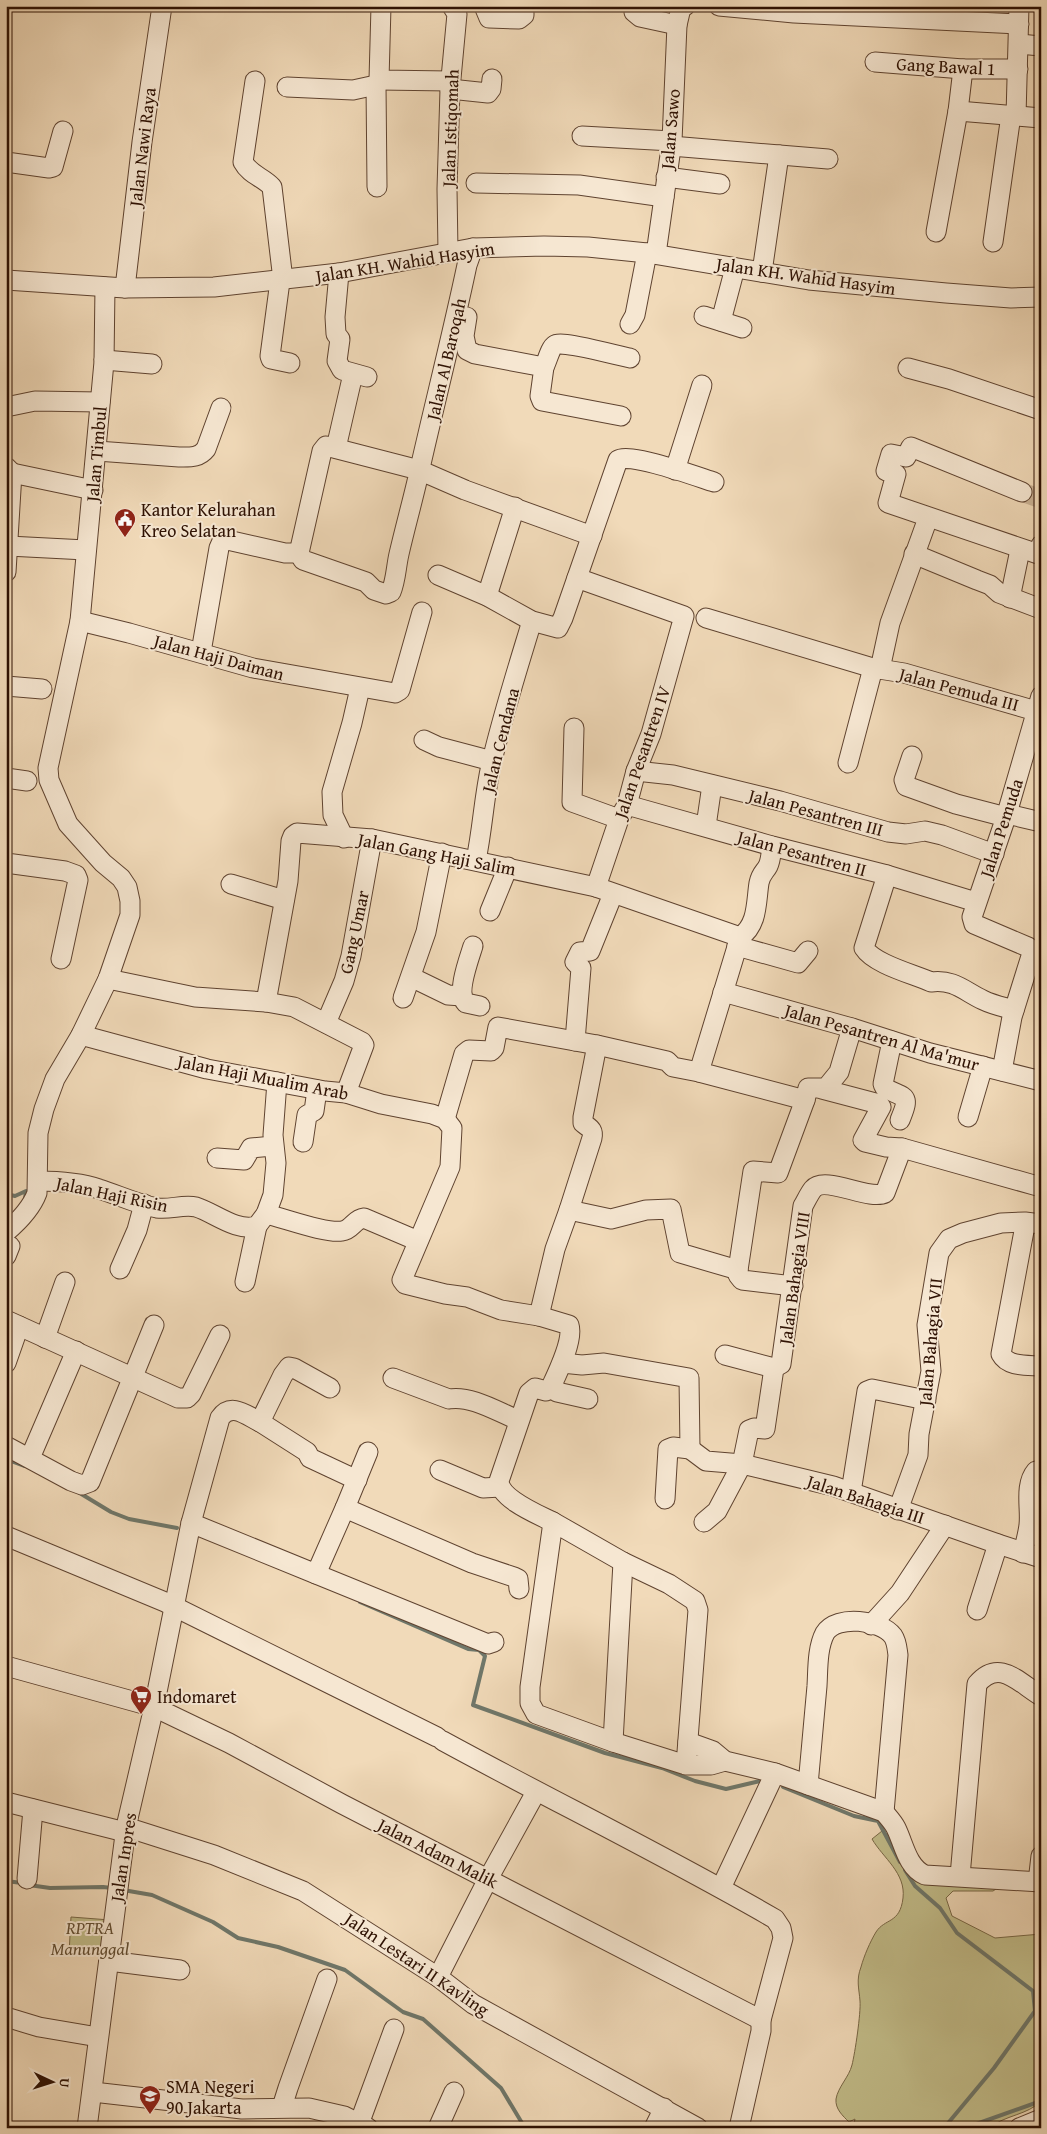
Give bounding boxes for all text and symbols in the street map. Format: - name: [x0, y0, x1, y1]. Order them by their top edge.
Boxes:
- street label: Gang Bawal 1: [896, 50, 996, 82]
- street label: Jalan Istiqomah: [434, 69, 466, 189]
- street label: Jalan Nawi Raya: [121, 85, 163, 210]
- street label: Jalan Sawo: [653, 88, 687, 172]
- street label: Jalan KH. Wahid Hasyim: [312, 234, 497, 290]
- street label: Jalan KH. Wahid Hasyim: [713, 250, 898, 302]
- street label: Jalan Al Baroqah: [418, 295, 473, 425]
- street label: Jalan Timbul: [78, 405, 114, 505]
- place label: Kantor Kelurahan Kreo Selatan: [141, 496, 276, 544]
- public building icon: Kantor Kelurahan Kreo Selatan: [113, 507, 137, 538]
- street label: Jalan Haji Daiman: [149, 626, 287, 687]
- street label: Jalan Pemuda III: [894, 660, 1022, 718]
- street label: Jalan Pesantren IV: [606, 682, 677, 824]
- street label: Jalan Cendana: [473, 684, 526, 797]
- street label: Jalan Pemuda: [972, 775, 1030, 883]
- street label: Jalan Pesantren III: [744, 781, 886, 843]
- street label: Jalan Pesantren II: [732, 822, 870, 883]
- street label: Jalan Gang Haji Salim: [354, 825, 519, 883]
- street label: Gang Umar: [332, 887, 376, 976]
- street label: Jalan Pesantren Al Ma'mur: [780, 996, 983, 1078]
- street label: Jalan Haji Mualim Arab: [173, 1047, 351, 1107]
- street label: Jalan Haji Risin: [52, 1169, 170, 1219]
- street label: Jalan Bahagia VIII: [771, 1210, 817, 1348]
- street label: Jalan Bahagia VII: [911, 1277, 949, 1409]
- street label: Jalan Bahagia III: [802, 1467, 928, 1531]
- place label: Indomaret: [157, 1683, 237, 1710]
- supermarket icon: Indomaret: [129, 1684, 153, 1715]
- street label: Jalan Inpres: [102, 1810, 143, 1905]
- street label: Jalan Adam Malik: [371, 1810, 504, 1895]
- street label: Jalan Lestari II Kavling: [338, 1904, 495, 2023]
- park label: RPTRA Manunggal: [51, 1914, 130, 1962]
- north arrow: [28, 2056, 78, 2106]
- place label: SMA Negeri 90 Jakarta: [166, 2073, 255, 2121]
- text: U: [55, 2078, 75, 2089]
- school or university icon: SMA Negeri 90 Jakarta: [138, 2084, 162, 2115]

